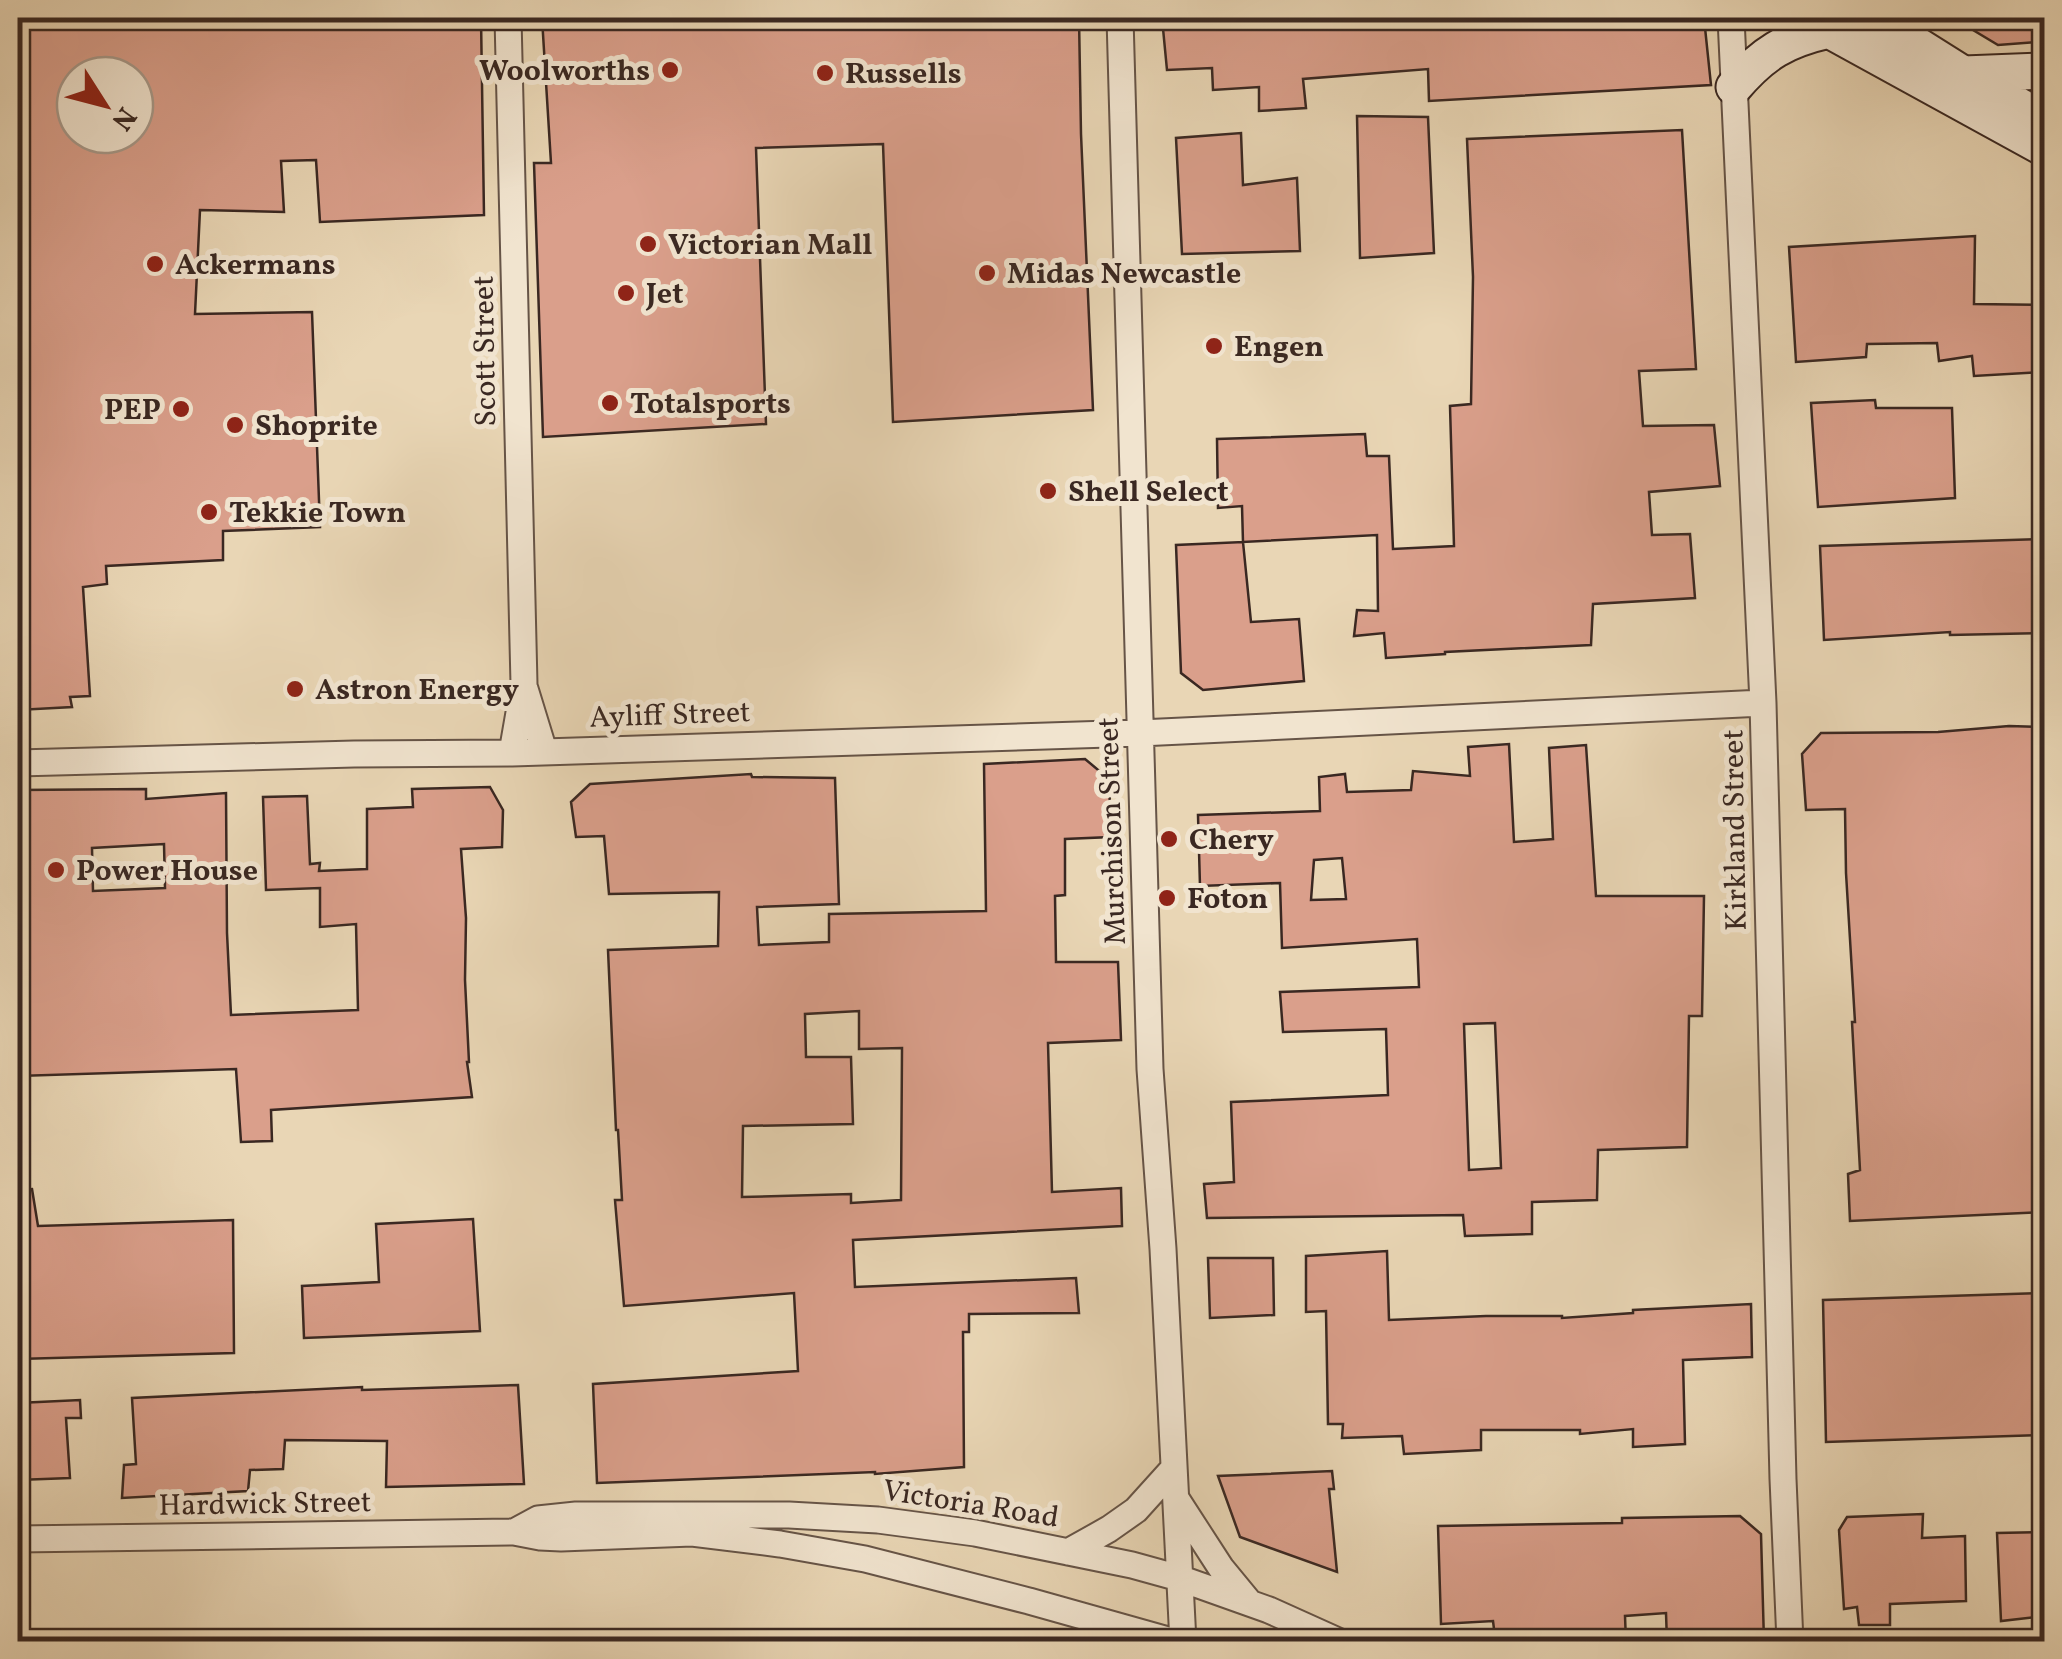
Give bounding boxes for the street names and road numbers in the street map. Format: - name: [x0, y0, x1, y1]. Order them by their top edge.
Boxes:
- street label: Scott Street: [464, 275, 508, 427]
- street label: Ayliff Street: [589, 692, 751, 740]
- street label: Murchison Street: [1088, 716, 1138, 945]
- street label: Kirkland Street: [1713, 729, 1759, 931]
- street label: Victoria Road: [879, 1470, 1062, 1540]
- street label: Hardwick Street: [158, 1482, 372, 1528]

